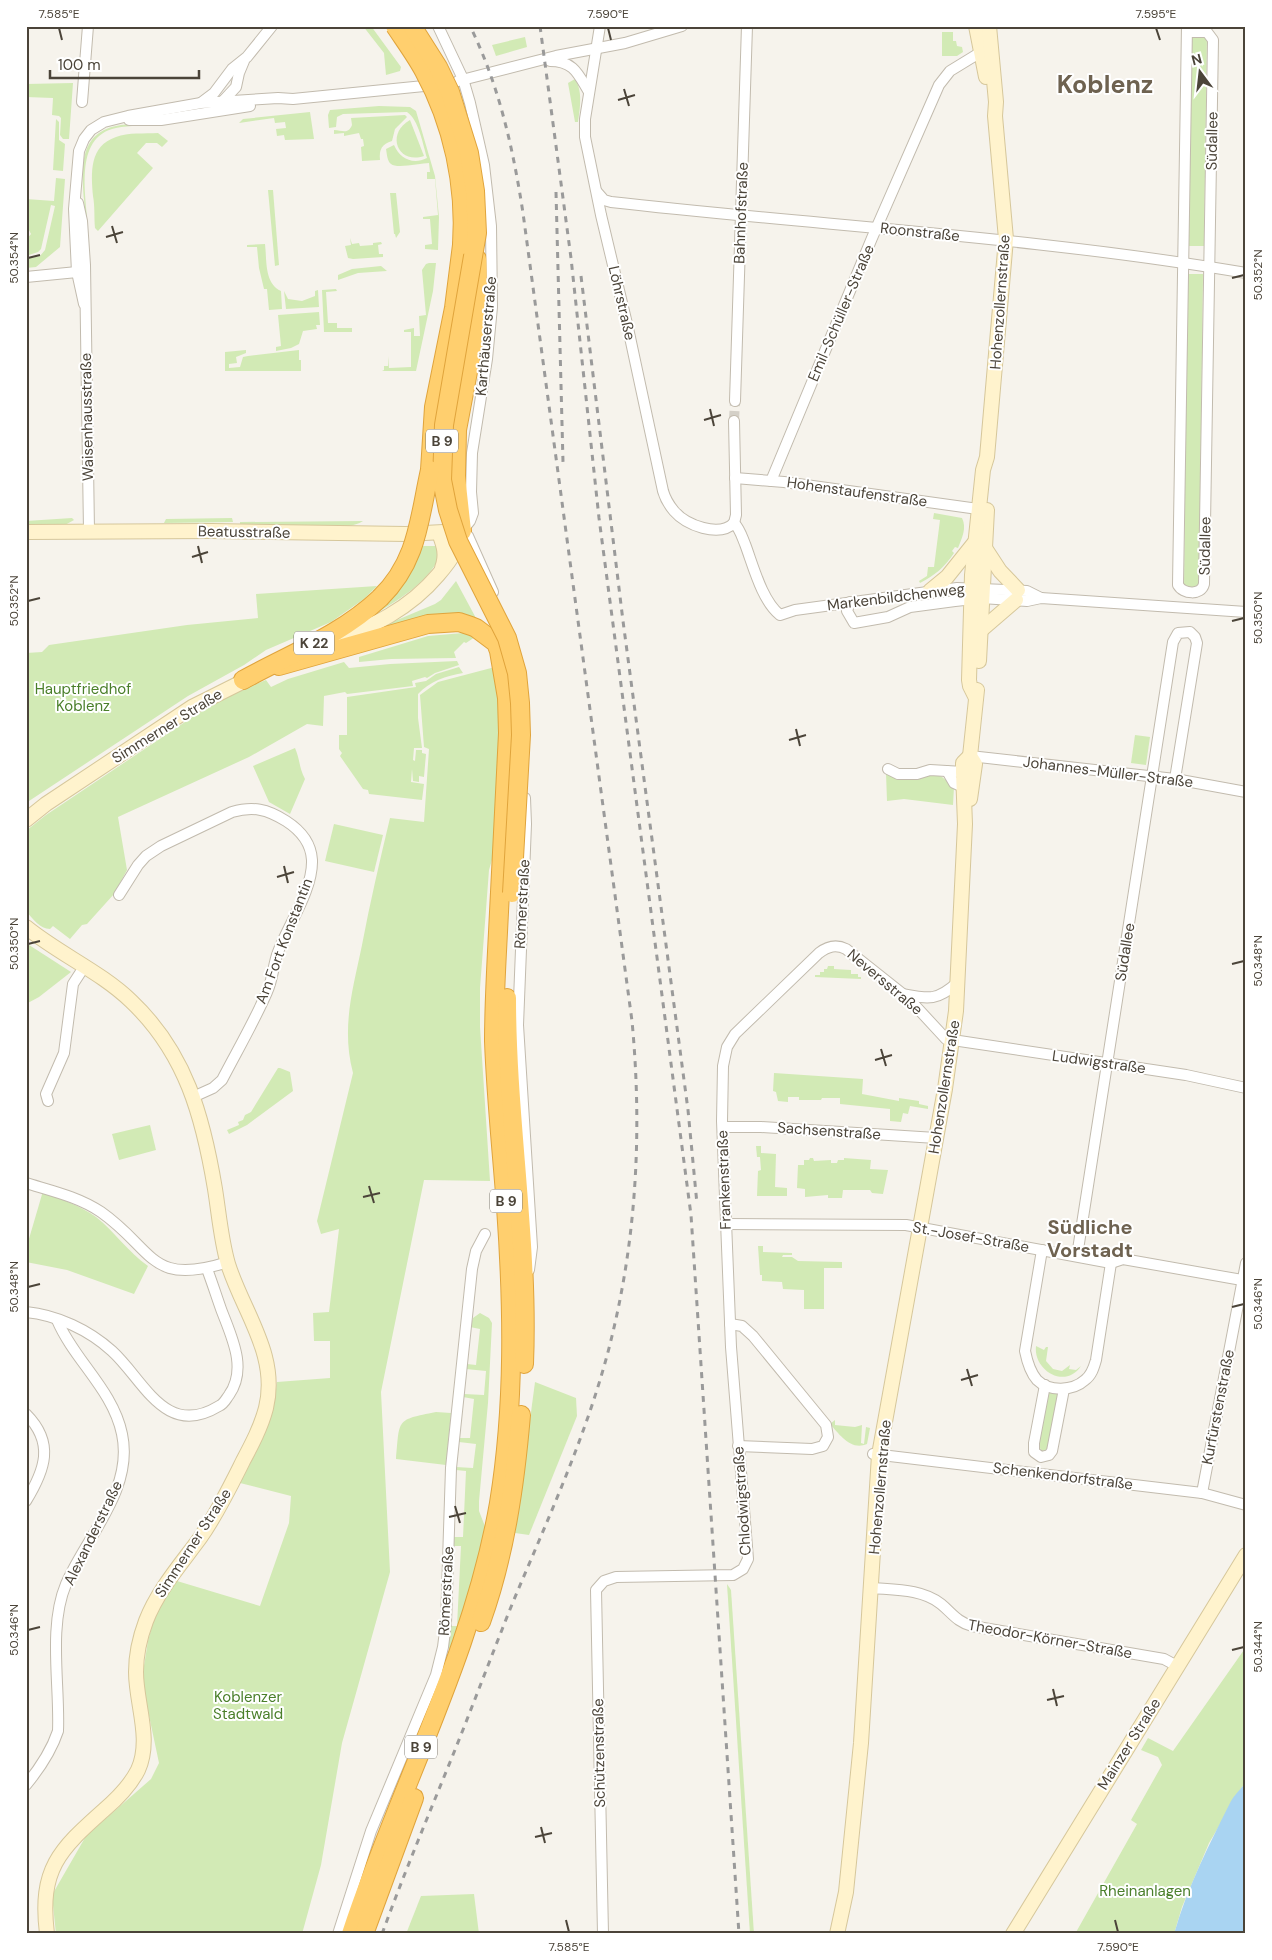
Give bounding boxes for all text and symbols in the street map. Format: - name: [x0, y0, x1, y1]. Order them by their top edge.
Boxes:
- text: 7.585°E: [39, 6, 80, 22]
- text: 7.590°E: [587, 6, 629, 22]
- text: 7.595°E: [1136, 6, 1177, 22]
- scale bar: [50, 48, 199, 80]
- north arrow: [1174, 48, 1224, 98]
- text: N: [1189, 49, 1204, 69]
- text: 100 m: [58, 55, 101, 75]
- district label: Koblenz: [1057, 68, 1153, 101]
- street label: Südallee: [1201, 112, 1223, 170]
- street label: Bahnhofstraße: [729, 162, 753, 264]
- street label: Roonstraße: [879, 218, 961, 246]
- text: 50.354°N: [6, 232, 22, 284]
- street label: Hohenzollernstraße: [985, 234, 1015, 370]
- street label: Emil-Schüller-Straße: [803, 242, 879, 384]
- text: 50.352°N: [1250, 250, 1266, 300]
- street label: Löhrstraße: [604, 264, 640, 342]
- street label: Karthäuserstraße: [471, 275, 501, 397]
- street label: Waisenhausstraße: [76, 353, 98, 481]
- road number: B 9: [426, 430, 458, 452]
- street label: Hohenstaufenstraße: [785, 472, 929, 512]
- street label: Südallee: [1194, 517, 1216, 575]
- street label: Beatusstraße: [198, 521, 290, 543]
- text: 50.352°N: [6, 576, 22, 626]
- street label: Markenbildchenweg: [826, 579, 966, 615]
- text: 50.350°N: [1250, 592, 1266, 644]
- road number: K 22: [294, 632, 334, 654]
- park label: Hauptfriedhof Koblenz: [35, 679, 131, 716]
- street label: Simmerner Straße: [108, 684, 226, 768]
- street label: Johannes-Müller-Straße: [1022, 752, 1194, 792]
- street label: Römerstraße: [510, 859, 534, 949]
- street label: Am Fort Konstantin: [251, 875, 317, 1007]
- text: 50.350°N: [6, 918, 22, 970]
- street label: Südallee: [1111, 921, 1139, 983]
- text: 50.348°N: [1250, 935, 1266, 987]
- street label: Neversstraße: [843, 945, 927, 1019]
- street label: Hohenzollernstraße: [924, 1019, 964, 1155]
- street label: Ludwigstraße: [1051, 1046, 1147, 1078]
- street label: Sachsenstraße: [777, 1117, 881, 1145]
- street label: Frankenstraße: [712, 1130, 736, 1230]
- road number: B 9: [490, 1190, 522, 1212]
- district label: Südliche Vorstadt: [1047, 1214, 1133, 1263]
- street label: St.-Josef-Straße: [911, 1217, 1031, 1257]
- text: 50.348°N: [6, 1261, 22, 1313]
- text: 50.346°N: [1250, 1278, 1266, 1330]
- street label: Kurfürstenstraße: [1197, 1348, 1239, 1466]
- street label: Hohenzollernstraße: [864, 1419, 896, 1555]
- street label: Chlodwigstraße: [728, 1446, 756, 1556]
- street label: Schenkendorfstraße: [992, 1457, 1134, 1495]
- street label: Alexanderstraße: [59, 1477, 127, 1589]
- street label: Simmerner Straße: [150, 1485, 236, 1601]
- street label: Römerstraße: [434, 1546, 458, 1636]
- text: 50.346°N: [6, 1604, 22, 1656]
- street label: Theodor-Körner-Straße: [966, 1615, 1134, 1663]
- text: 50.344°N: [1250, 1621, 1266, 1673]
- park label: Koblenzer Stadtwald: [213, 1687, 283, 1724]
- street label: Mainzer Straße: [1093, 1694, 1165, 1794]
- street label: Schützenstraße: [588, 1698, 610, 1808]
- road number: B 9: [405, 1735, 437, 1758]
- park label: Rheinanlagen: [1099, 1881, 1191, 1901]
- text: 7.585°E: [549, 1939, 590, 1955]
- text: 7.590°E: [1097, 1939, 1139, 1955]

